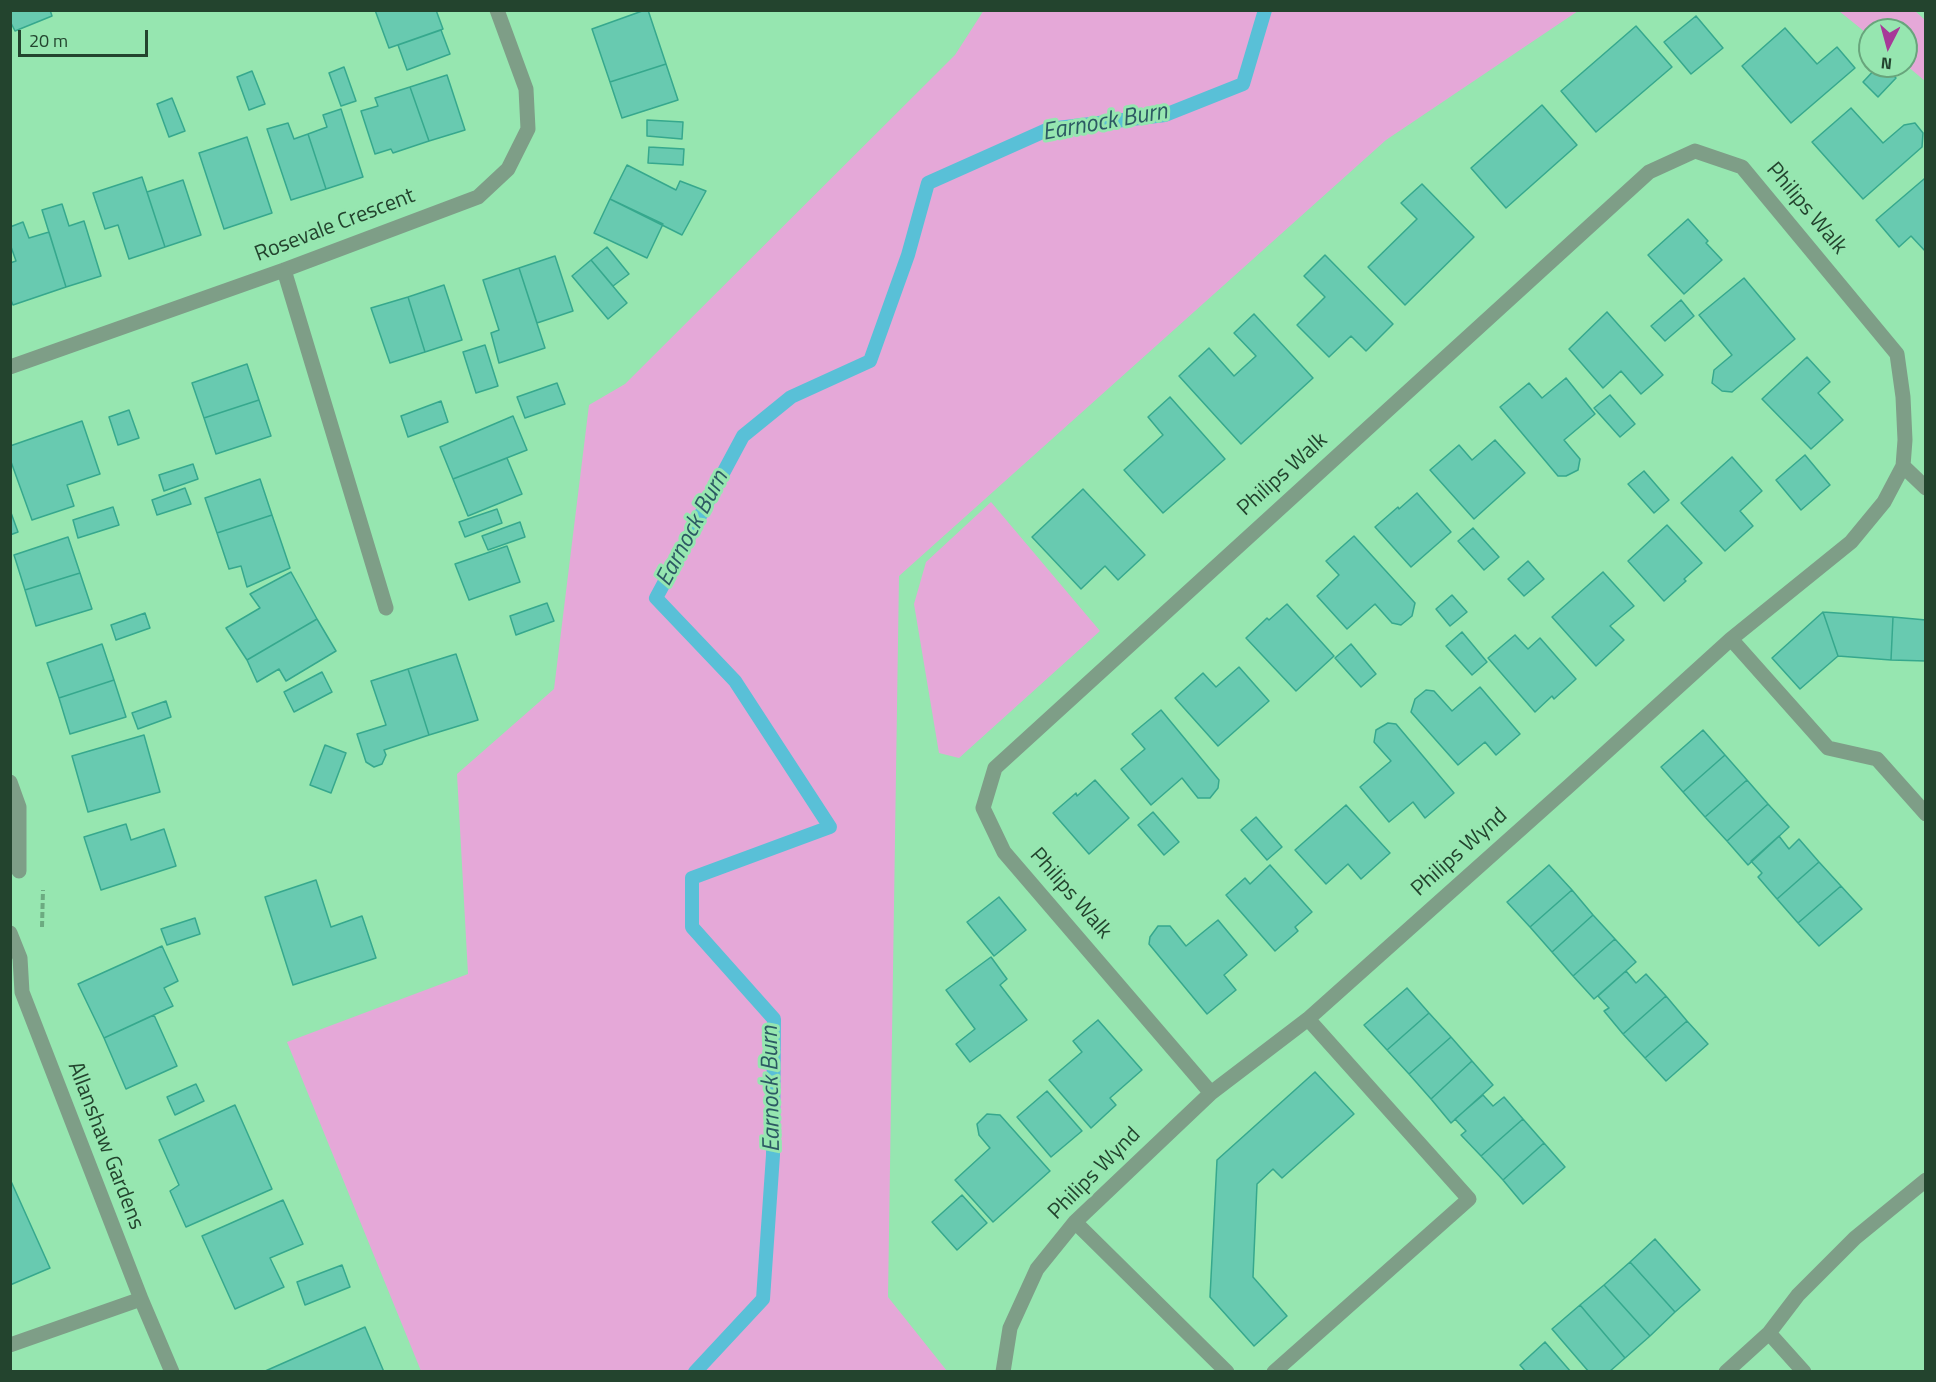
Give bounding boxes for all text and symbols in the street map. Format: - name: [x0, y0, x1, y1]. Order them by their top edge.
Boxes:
- scale bar: [21, 18, 152, 56]
- north arrow: [1858, 18, 1918, 78]
- text: 20 m: [29, 27, 68, 54]
- text: N: [1880, 51, 1893, 76]
- water label: Earnock Burn: [1040, 98, 1170, 148]
- street label: Philips Walk: [1760, 158, 1852, 260]
- street label: Rosevale Crescent: [251, 183, 419, 269]
- street label: Philips Walk: [1233, 428, 1333, 522]
- water label: Earnock Burn: [651, 466, 735, 592]
- street label: Philips Wynd: [1407, 803, 1513, 903]
- street label: Philips Walk: [1023, 843, 1117, 945]
- water label: Earnock Burn: [757, 1026, 787, 1152]
- street label: Allanshaw Gardens: [61, 1058, 149, 1234]
- street label: Philips Wynd: [1043, 1122, 1147, 1226]

